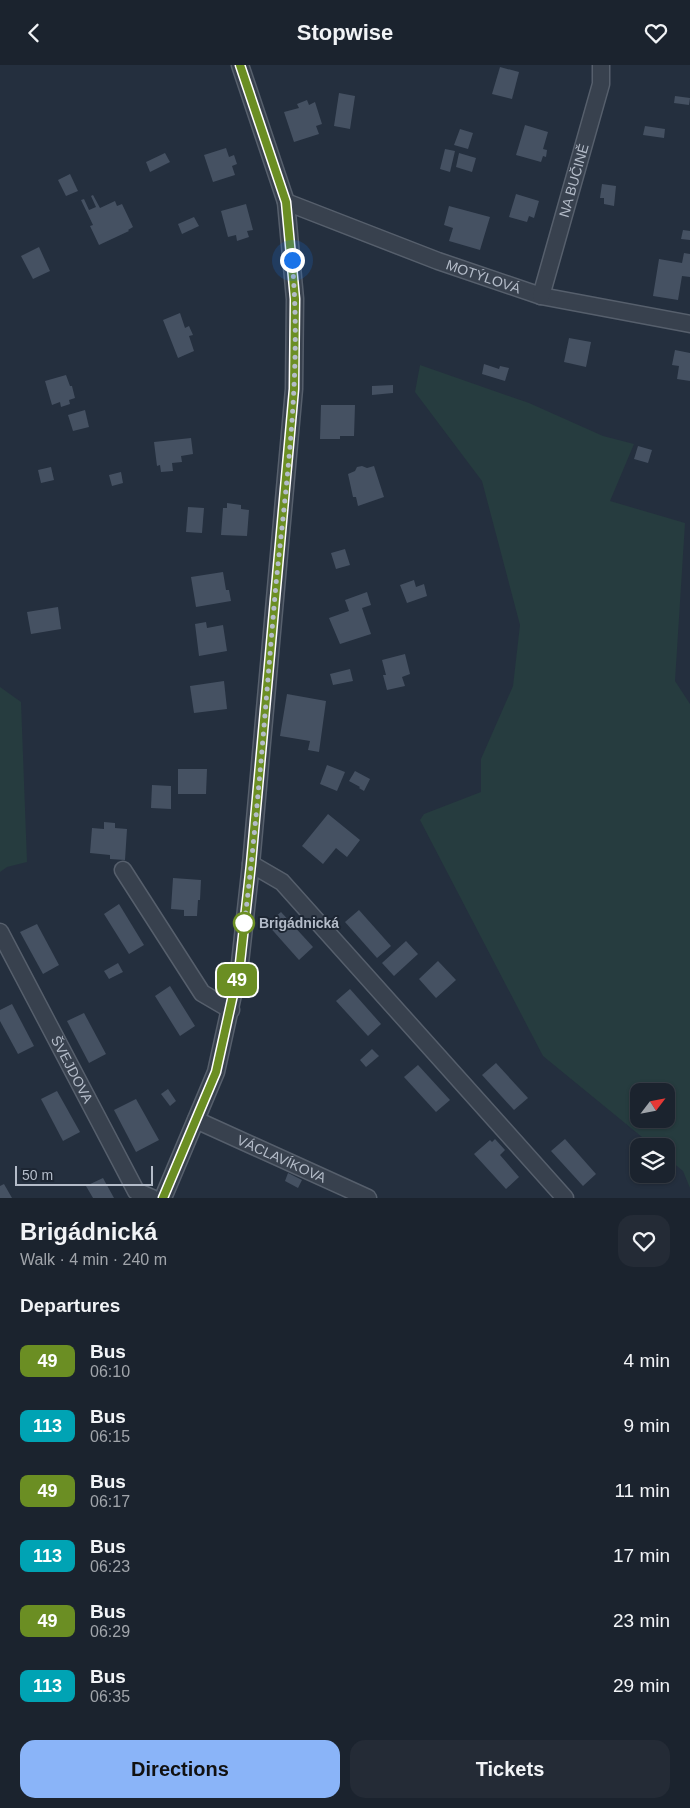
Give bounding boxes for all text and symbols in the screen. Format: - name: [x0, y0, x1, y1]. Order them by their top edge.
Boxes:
- icon: back: [20, 19, 48, 47]
- icon: heart: [642, 19, 670, 47]
- text: Stopwise: [297, 20, 393, 45]
- street label: NA BUČINĚ: [556, 142, 592, 219]
- your location: [280, 248, 305, 273]
- street label: MOTÝLOVÁ: [444, 256, 523, 297]
- marker: Brigádnická: [233, 912, 255, 934]
- place label: Brigádnická: [259, 915, 339, 931]
- line badge: 49: [214, 964, 260, 996]
- text: 49: [227, 970, 247, 990]
- street label: ŠVEJDOVA: [48, 1033, 97, 1106]
- north arrow: [630, 1083, 675, 1127]
- map controls: [630, 1083, 675, 1183]
- street label: VÁCLAVÍKOVA: [235, 1132, 329, 1186]
- button: layers: [630, 1138, 675, 1183]
- scale bar: [15, 1163, 152, 1186]
- text: 50 m: [22, 1167, 53, 1183]
- button: heart: [618, 1215, 670, 1267]
- text: Brigádnická: [20, 1218, 157, 1245]
- text: Walk · 4 min · 240 m: [20, 1251, 167, 1268]
- text: Departures: [20, 1295, 120, 1316]
- text: Bus: [90, 1341, 126, 1362]
- text: 4 min: [624, 1350, 670, 1371]
- text: 49: [37, 1351, 58, 1371]
- text: 06:10: [90, 1363, 130, 1380]
- text: Bus: [90, 1406, 126, 1427]
- text: 9 min: [624, 1415, 670, 1436]
- text: 113: [33, 1416, 62, 1436]
- text: 06:15: [90, 1428, 130, 1445]
- text: Bus: [90, 1471, 126, 1492]
- text: 11 min: [614, 1480, 670, 1501]
- text: 49: [37, 1481, 58, 1501]
- text: 06:17: [90, 1493, 130, 1510]
- text: Bus: [90, 1536, 126, 1557]
- text: 17 min: [613, 1545, 670, 1566]
- text: 113: [33, 1546, 62, 1566]
- text: 06:23: [90, 1558, 130, 1575]
- text: Bus: [90, 1601, 126, 1622]
- text: 23 min: [613, 1610, 670, 1631]
- text: 49: [37, 1611, 58, 1631]
- text: 06:29: [90, 1623, 130, 1640]
- text: Bus: [90, 1666, 126, 1687]
- text: 29 min: [613, 1675, 670, 1696]
- text: 113: [33, 1676, 62, 1696]
- text: 06:35: [90, 1688, 130, 1705]
- button: Directions: [20, 1740, 340, 1798]
- button: Tickets: [350, 1740, 670, 1798]

